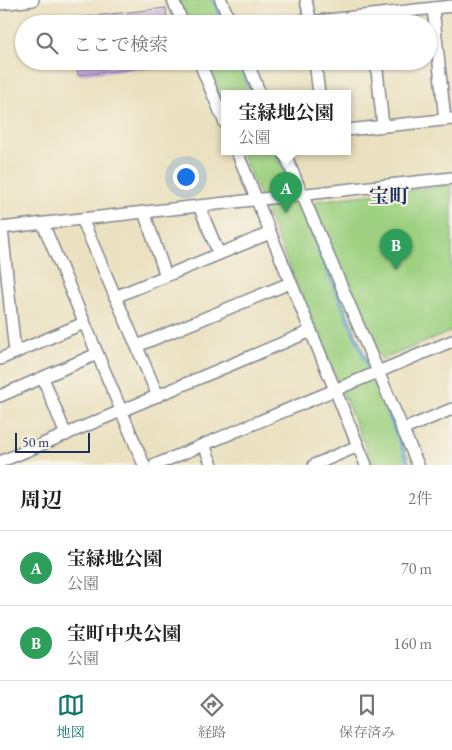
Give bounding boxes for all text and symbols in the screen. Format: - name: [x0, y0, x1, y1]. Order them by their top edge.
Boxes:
- search box: [15, 15, 437, 70]
- icon: search: [33, 29, 61, 57]
- text: ここで検索: [73, 32, 168, 57]
- popup: [221, 90, 351, 155]
- text: 宝緑地公園: [238, 100, 334, 125]
- text: 公園: [238, 127, 271, 148]
- your location: [173, 164, 199, 190]
- pin: A: [270, 172, 302, 213]
- district label: 宝町: [369, 183, 410, 209]
- pin: B: [380, 229, 412, 270]
- scale bar: [15, 430, 90, 453]
- text: 50 m: [22, 433, 49, 451]
- text: 周辺: [20, 486, 62, 513]
- text: 2件: [408, 488, 432, 509]
- text: 宝緑地公園: [67, 546, 162, 571]
- text: A: [30, 558, 42, 579]
- text: 70 m: [401, 558, 432, 579]
- text: 公園: [67, 573, 99, 594]
- text: 宝町中央公園: [67, 621, 181, 646]
- text: B: [31, 633, 41, 654]
- text: 160 m: [393, 633, 432, 654]
- text: 公園: [67, 648, 99, 669]
- tab: 地図: [57, 691, 85, 741]
- tab: 経路: [198, 691, 226, 741]
- tab: 保存済み: [339, 691, 395, 741]

